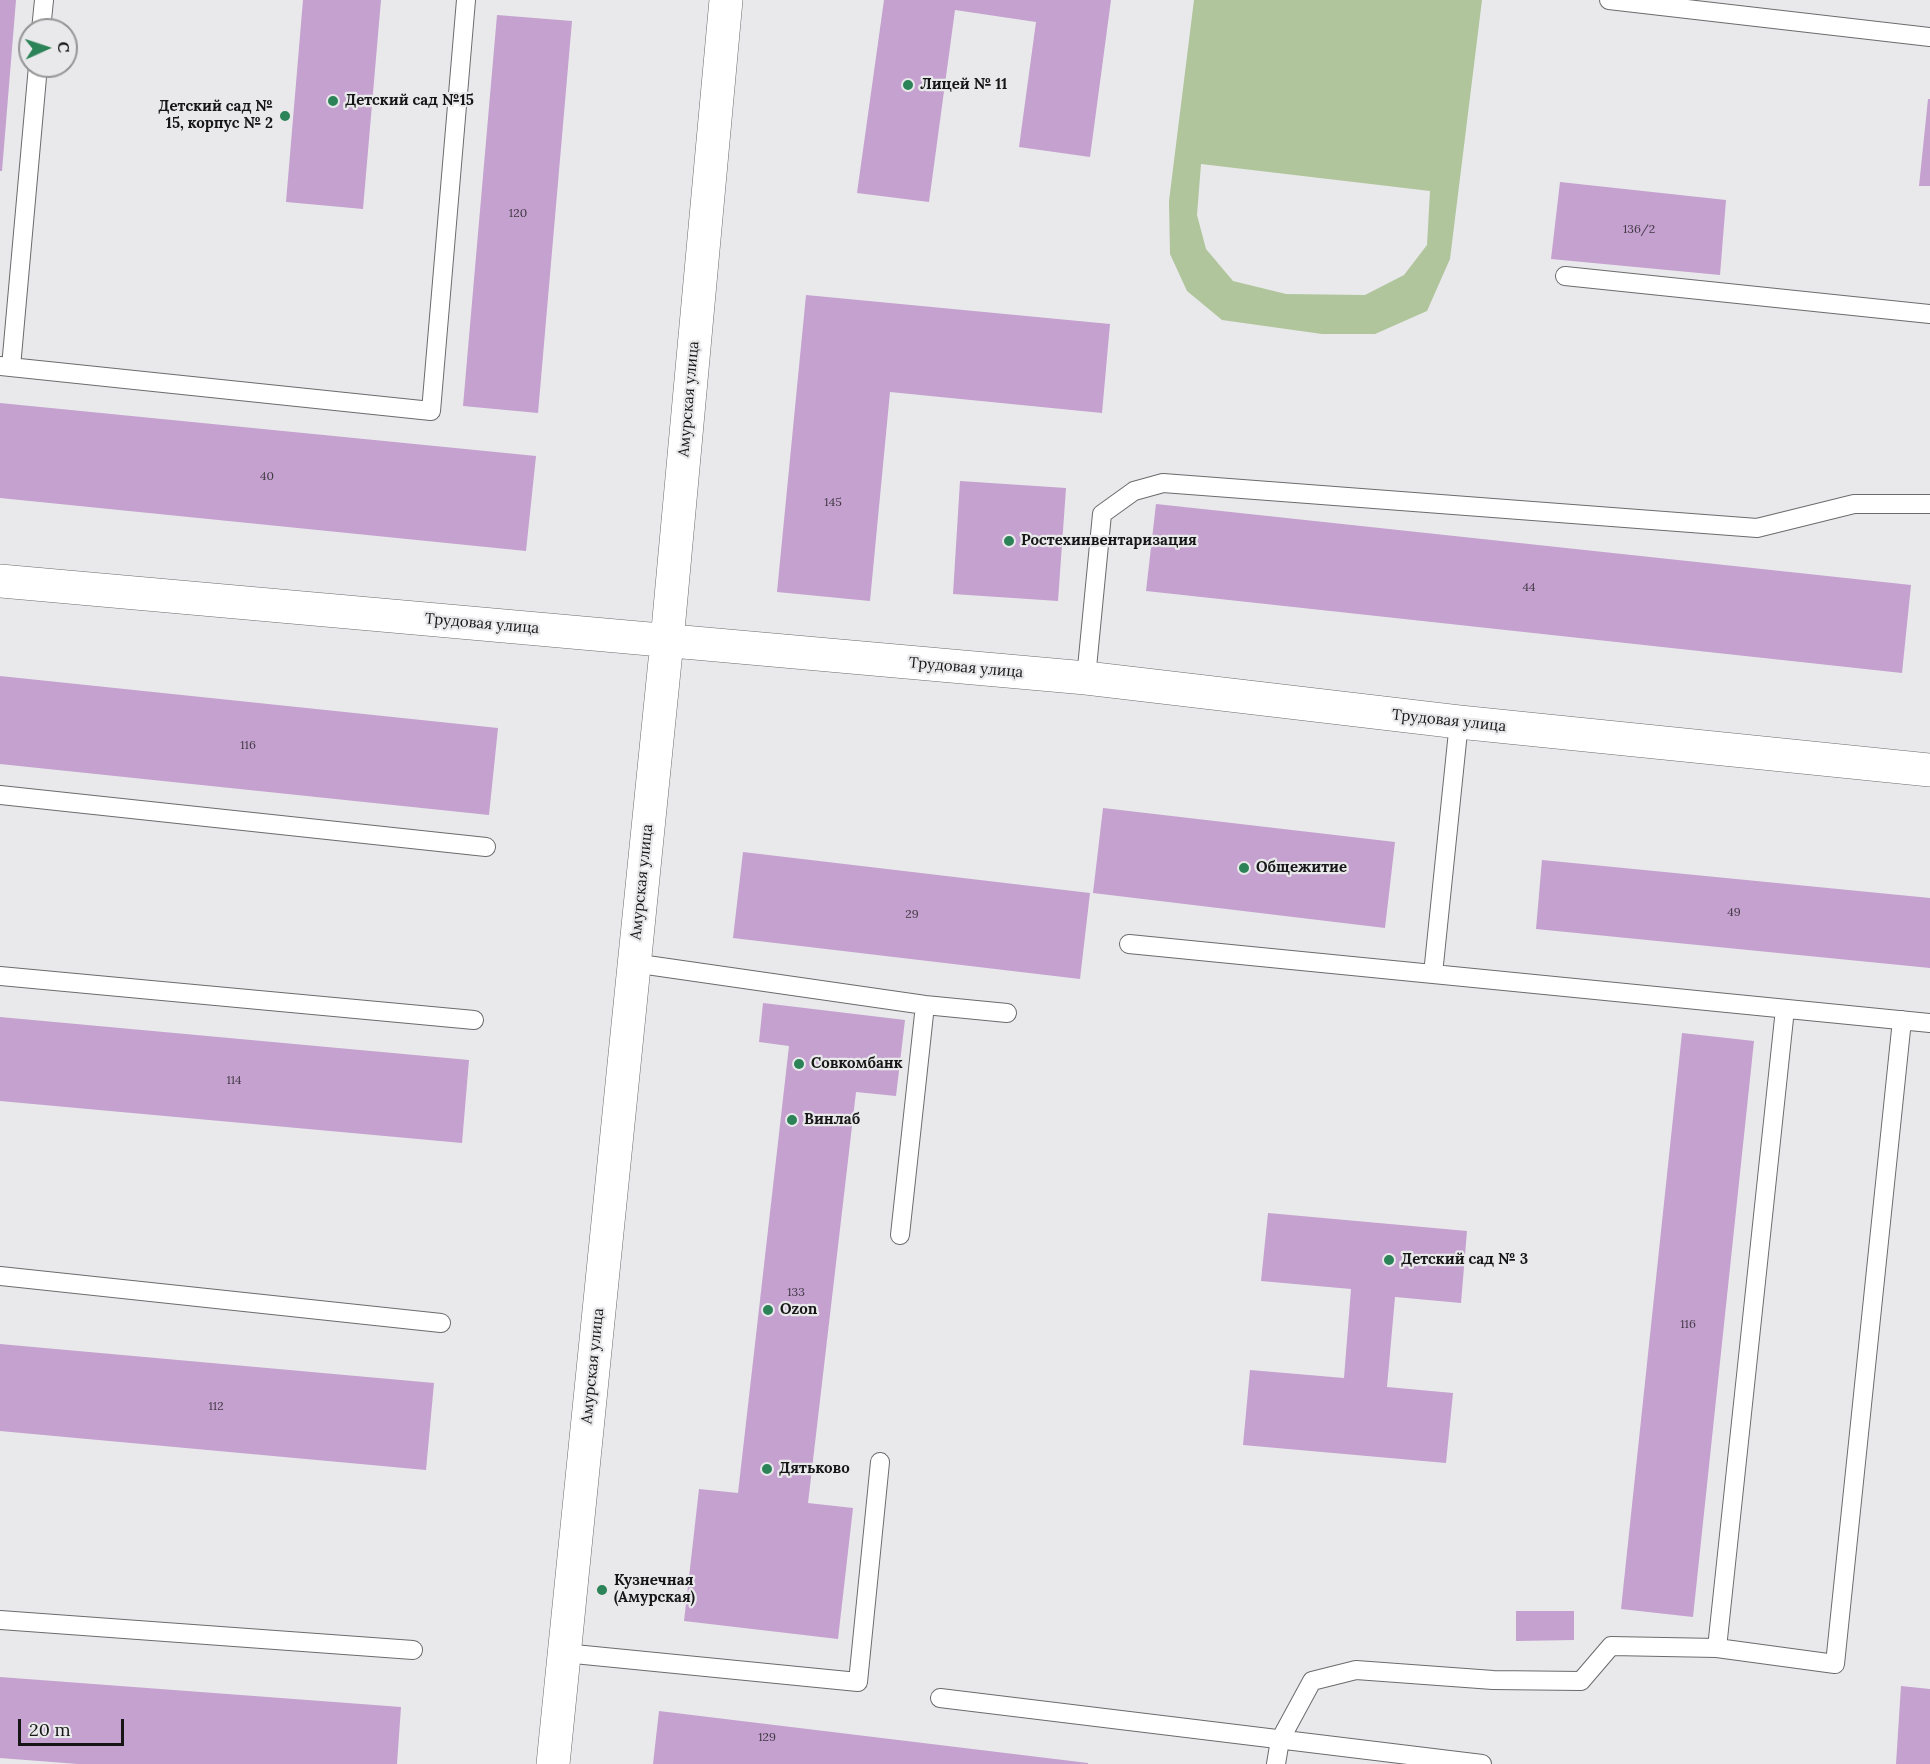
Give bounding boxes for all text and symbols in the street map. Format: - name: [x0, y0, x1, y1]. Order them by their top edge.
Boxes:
- north arrow: [18, 18, 78, 78]
- text: С: [54, 41, 74, 53]
- place label: Лицей № 11: [920, 76, 1007, 94]
- marker: Лицей № 11: [901, 78, 915, 92]
- place label: Детский сад №15: [345, 92, 474, 110]
- marker: Детский сад №15: [326, 94, 340, 108]
- place label: Детский сад № 15, корпус № 2: [158, 98, 273, 133]
- marker: Детский сад № 15, корпус № 2: [278, 109, 292, 123]
- house number: 120: [509, 207, 527, 221]
- house number: 136/2: [1623, 223, 1655, 237]
- street label: Амурская улица: [675, 340, 703, 458]
- house number: 40: [260, 470, 274, 484]
- house number: 145: [824, 496, 842, 510]
- place label: Ростехинвентаризация: [1021, 532, 1197, 550]
- marker: Ростехинвентаризация: [1002, 534, 1016, 548]
- house number: 44: [1522, 581, 1536, 595]
- street label: Трудовая улица: [424, 610, 540, 638]
- street label: Трудовая улица: [908, 654, 1024, 682]
- street label: Трудовая улица: [1391, 706, 1507, 736]
- house number: 116: [240, 739, 256, 753]
- street label: Амурская улица: [627, 823, 657, 941]
- place label: Общежитие: [1256, 859, 1347, 877]
- marker: Общежитие: [1237, 861, 1251, 875]
- house number: 49: [1727, 906, 1741, 920]
- house number: 29: [905, 908, 919, 922]
- place label: Совкомбанк: [811, 1055, 903, 1073]
- marker: Совкомбанк: [792, 1057, 806, 1071]
- house number: 114: [226, 1074, 242, 1088]
- place label: Винлаб: [804, 1111, 860, 1129]
- marker: Винлаб: [785, 1113, 799, 1127]
- place label: Детский сад № 3: [1401, 1251, 1528, 1269]
- marker: Детский сад № 3: [1382, 1253, 1396, 1267]
- house number: 133: [787, 1286, 805, 1300]
- place label: Ozon: [780, 1301, 817, 1319]
- marker: Ozon: [761, 1303, 775, 1317]
- street label: Амурская улица: [578, 1307, 608, 1425]
- house number: 116: [1680, 1318, 1696, 1332]
- house number: 112: [208, 1400, 224, 1414]
- place label: Дятьково: [779, 1460, 850, 1478]
- marker: Дятьково: [760, 1462, 774, 1476]
- place label: Кузнечная (Амурская): [614, 1572, 695, 1607]
- marker: Кузнечная (Амурская): [595, 1583, 609, 1597]
- scale bar: [21, 1707, 128, 1745]
- text: 20 m: [29, 1718, 71, 1741]
- house number: 129: [758, 1731, 776, 1745]

